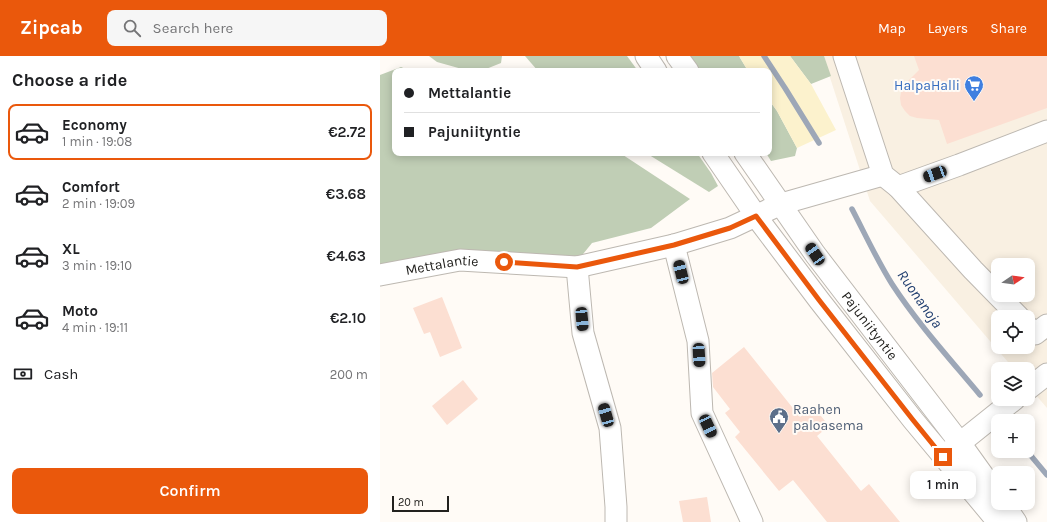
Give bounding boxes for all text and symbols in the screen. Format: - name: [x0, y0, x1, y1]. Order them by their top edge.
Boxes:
- search box: [107, 10, 387, 46]
- text: Zipcab: [20, 17, 83, 39]
- icon: search: [121, 17, 143, 39]
- text: Search here: [153, 19, 233, 37]
- text: Map: [878, 20, 906, 37]
- text: Layers: [928, 20, 968, 37]
- text: Share: [990, 20, 1027, 37]
- text: Choose a ride: [12, 69, 127, 91]
- supermarket icon: HalpaHalli: [963, 74, 985, 102]
- place label: HalpaHalli: [894, 77, 960, 94]
- text: Mettalantie: [428, 84, 511, 102]
- icon: car: [14, 114, 50, 150]
- text: Economy: [62, 116, 127, 134]
- text: €2.72: [328, 123, 366, 141]
- text: Pajuniityntie: [428, 123, 521, 141]
- text: 1 min · 19:08: [62, 134, 132, 149]
- car: [922, 164, 948, 184]
- icon: car: [14, 176, 50, 212]
- text: Comfort: [62, 178, 120, 196]
- text: €3.68: [326, 185, 366, 203]
- text: 2 min · 19:09: [62, 196, 135, 211]
- icon: car: [14, 238, 50, 274]
- text: XL: [62, 240, 80, 258]
- car: [803, 241, 827, 267]
- text: €4.63: [327, 247, 366, 265]
- street label: Mettalantie: [404, 252, 479, 279]
- route start: [495, 253, 513, 271]
- text: 3 min · 19:10: [62, 258, 132, 273]
- north arrow: [991, 258, 1035, 302]
- map controls: [991, 258, 1035, 510]
- car: [672, 259, 690, 285]
- water label: Ruonanoja: [893, 266, 947, 332]
- street label: Pajuniityntie: [838, 288, 901, 364]
- icon: car: [14, 300, 50, 336]
- text: Moto: [62, 302, 98, 320]
- car: [575, 307, 589, 331]
- text: €2.10: [330, 309, 366, 327]
- button: locate: [991, 310, 1035, 354]
- text: 4 min · 19:11: [62, 320, 128, 335]
- car: [692, 343, 706, 367]
- button: layers: [991, 362, 1035, 406]
- icon: cash: [12, 363, 34, 385]
- text: Cash: [44, 365, 78, 383]
- text: 200 m: [330, 367, 368, 382]
- place label: Raahen paloasema: [793, 401, 864, 434]
- car: [597, 402, 615, 428]
- public building icon: Raahen paloasema: [768, 406, 790, 434]
- car: [697, 413, 719, 439]
- button: +: [991, 414, 1035, 458]
- route end: [934, 448, 952, 466]
- button: −: [991, 466, 1035, 510]
- button: Confirm: [12, 468, 368, 514]
- callout: 1 min: [910, 471, 976, 499]
- text: 1 min: [927, 477, 959, 492]
- scale bar: [392, 494, 449, 513]
- text: 20 m: [398, 496, 424, 509]

